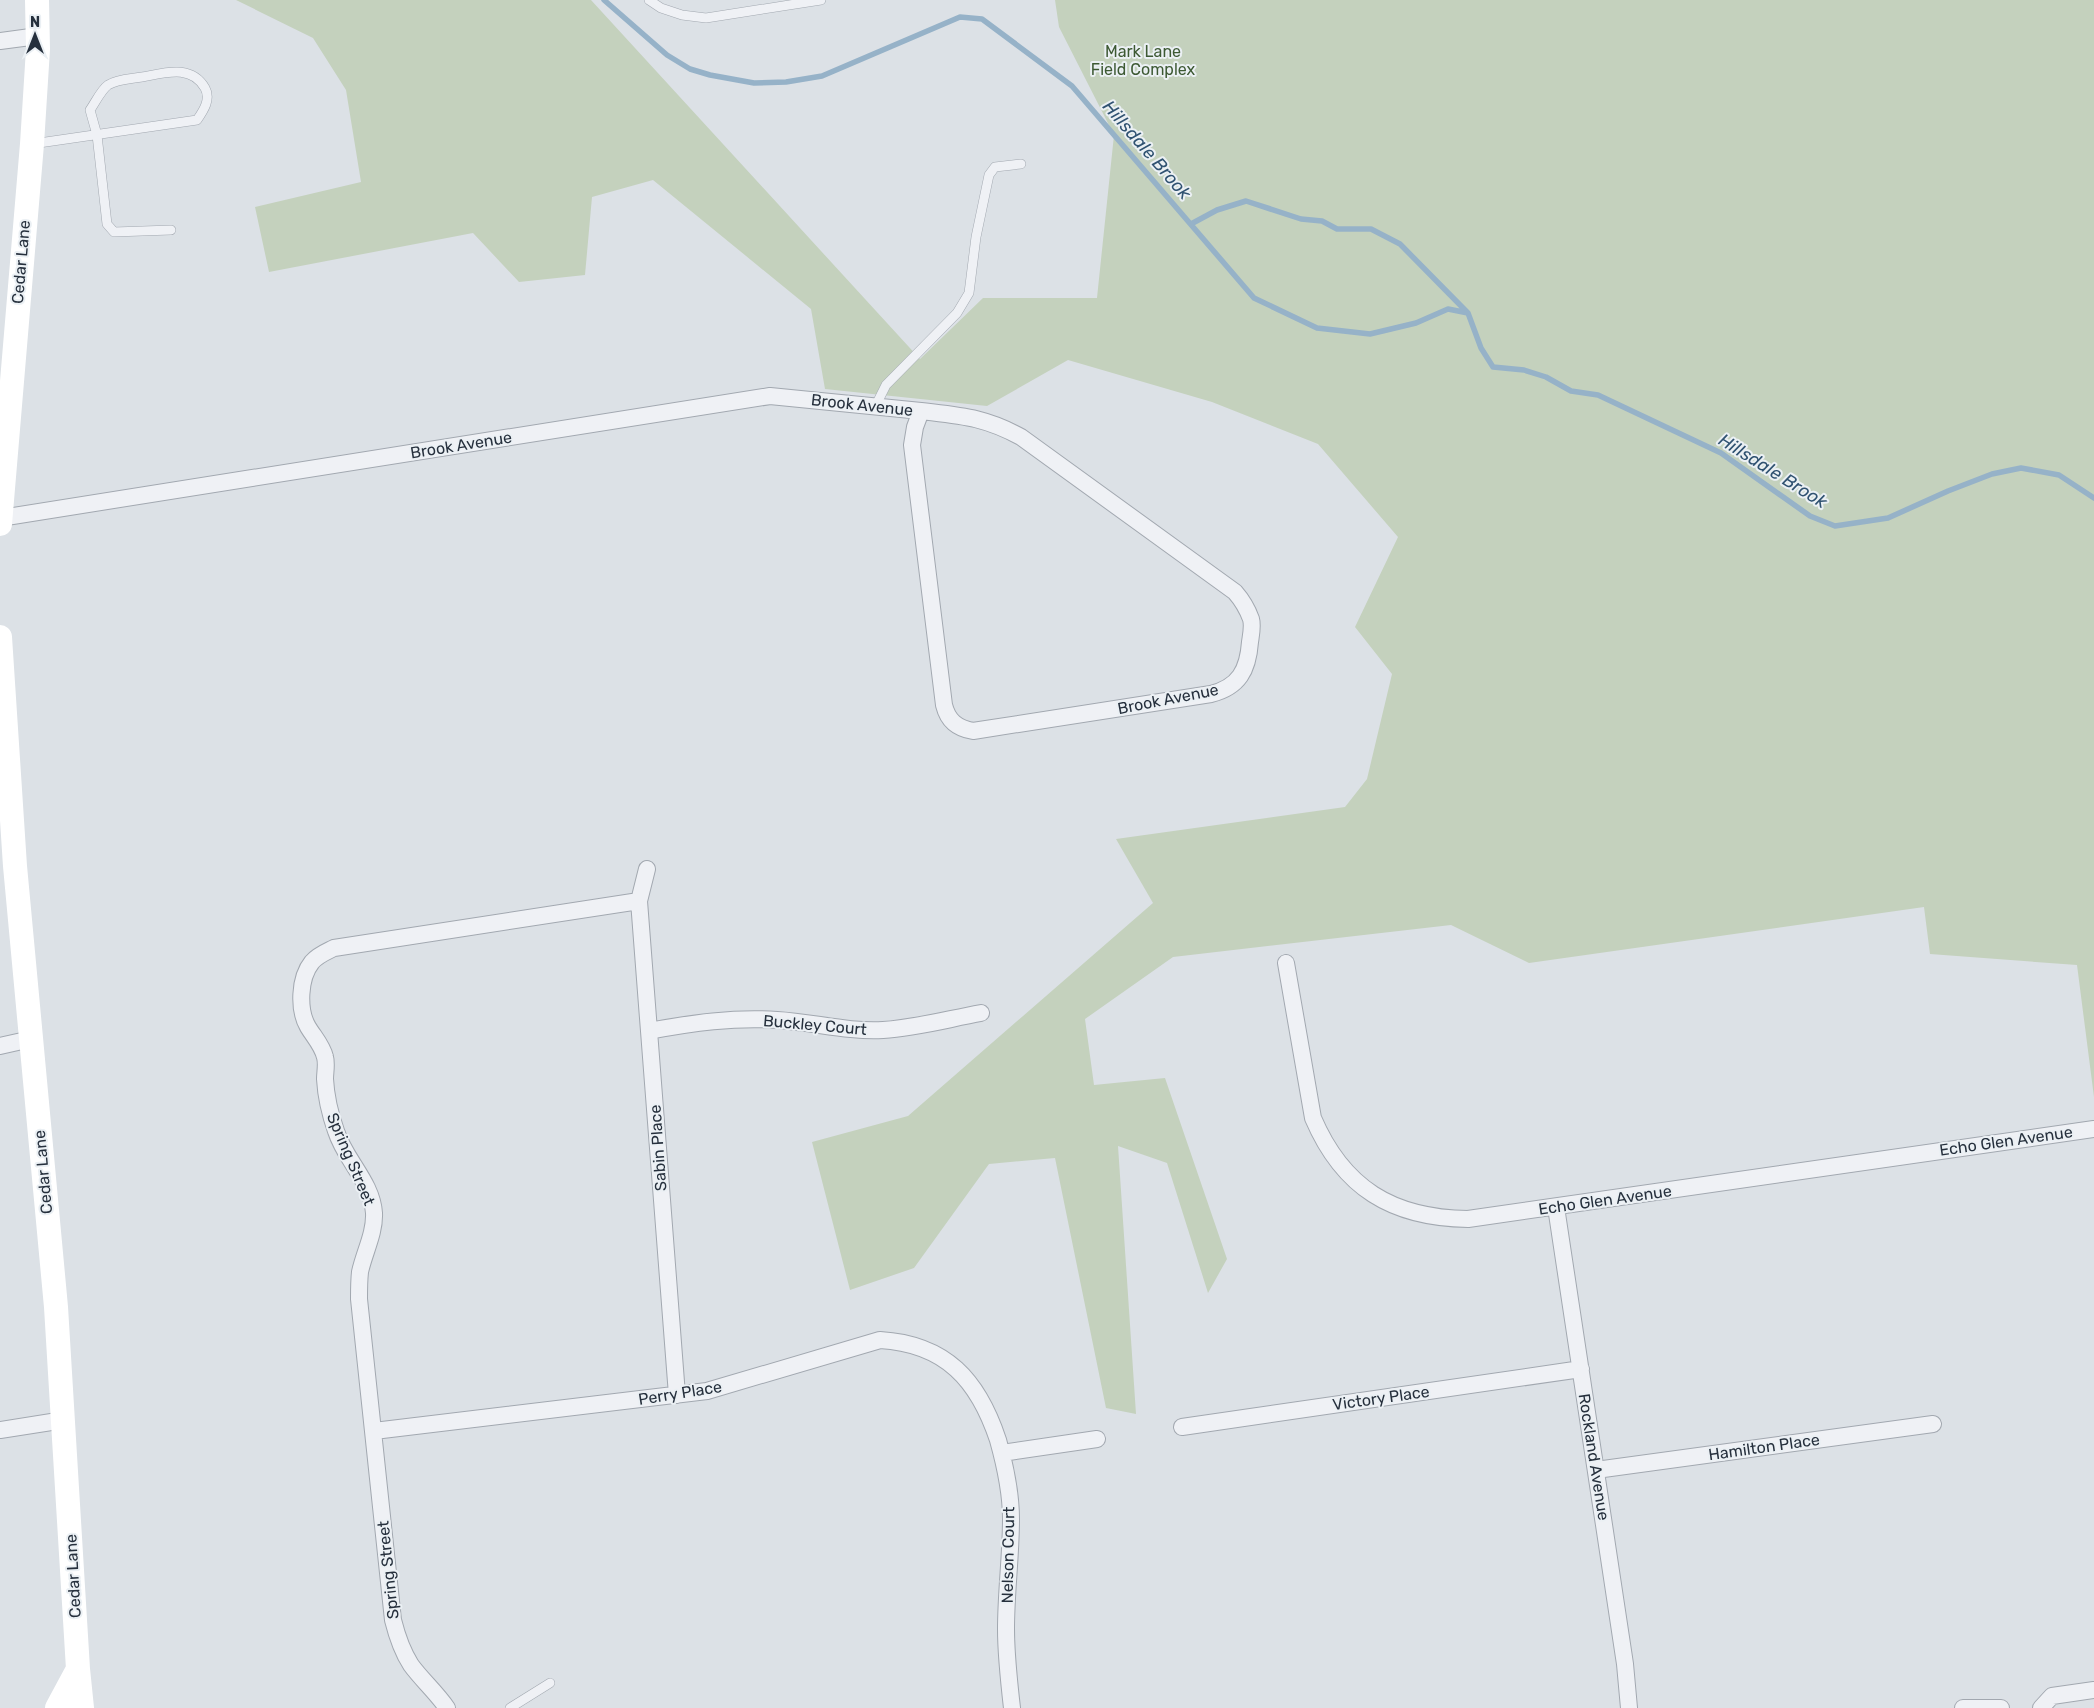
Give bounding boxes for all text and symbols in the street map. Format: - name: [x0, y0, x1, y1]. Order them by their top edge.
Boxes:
- north arrow: [10, 10, 60, 60]
- text: N: [30, 14, 40, 31]
- park label: Mark Lane Field Complex: [1091, 42, 1196, 79]
- water label: Hillsdale Brook: [1098, 96, 1196, 205]
- street label: Cedar Lane: [8, 219, 34, 305]
- street label: Brook Avenue: [810, 390, 914, 420]
- street label: Brook Avenue: [409, 428, 513, 462]
- water label: Hillsdale Brook: [1715, 429, 1832, 514]
- street label: Brook Avenue: [1116, 680, 1220, 718]
- street label: Buckley Court: [762, 1011, 868, 1039]
- street label: Sabin Place: [646, 1104, 670, 1192]
- street label: Spring Street: [323, 1110, 379, 1208]
- street label: Echo Glen Avenue: [1938, 1122, 2074, 1160]
- street label: Cedar Lane: [30, 1129, 56, 1215]
- street label: Echo Glen Avenue: [1537, 1181, 1673, 1219]
- street label: Perry Place: [637, 1377, 723, 1409]
- street label: Victory Place: [1331, 1382, 1431, 1414]
- street label: Rockland Avenue: [1575, 1392, 1613, 1522]
- street label: Hamilton Place: [1707, 1430, 1821, 1464]
- street label: Nelson Court: [998, 1506, 1018, 1604]
- street label: Spring Street: [373, 1520, 403, 1620]
- street label: Cedar Lane: [61, 1533, 85, 1618]

